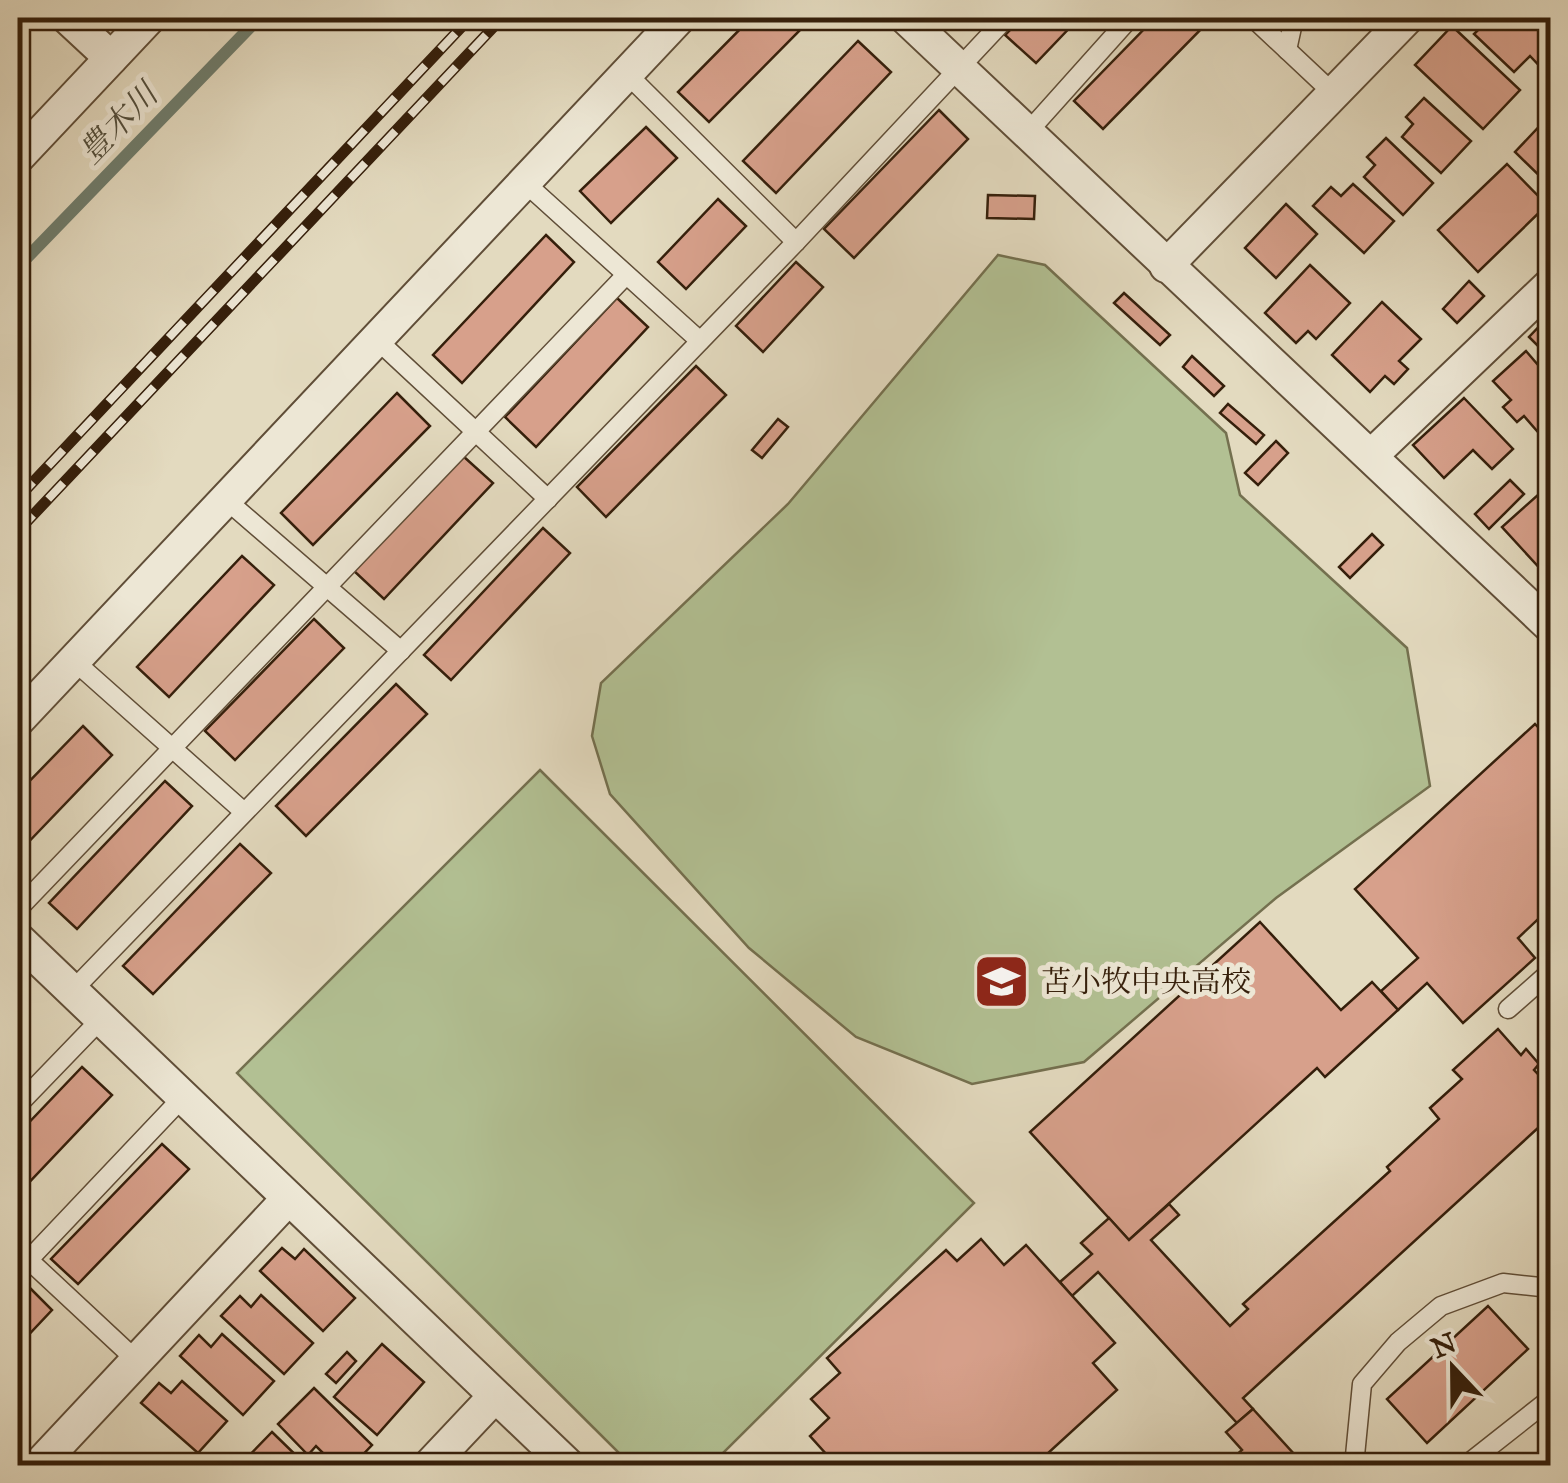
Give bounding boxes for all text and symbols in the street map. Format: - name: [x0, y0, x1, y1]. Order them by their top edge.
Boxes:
- water label: 豊木川: [71, 73, 168, 171]
- school or university icon: 苫小牧中央高校: [972, 952, 1032, 1012]
- place label: 苫小牧中央高校: [1041, 964, 1251, 1000]
- north arrow: [1403, 1318, 1503, 1418]
- text: N: [1426, 1325, 1462, 1366]

